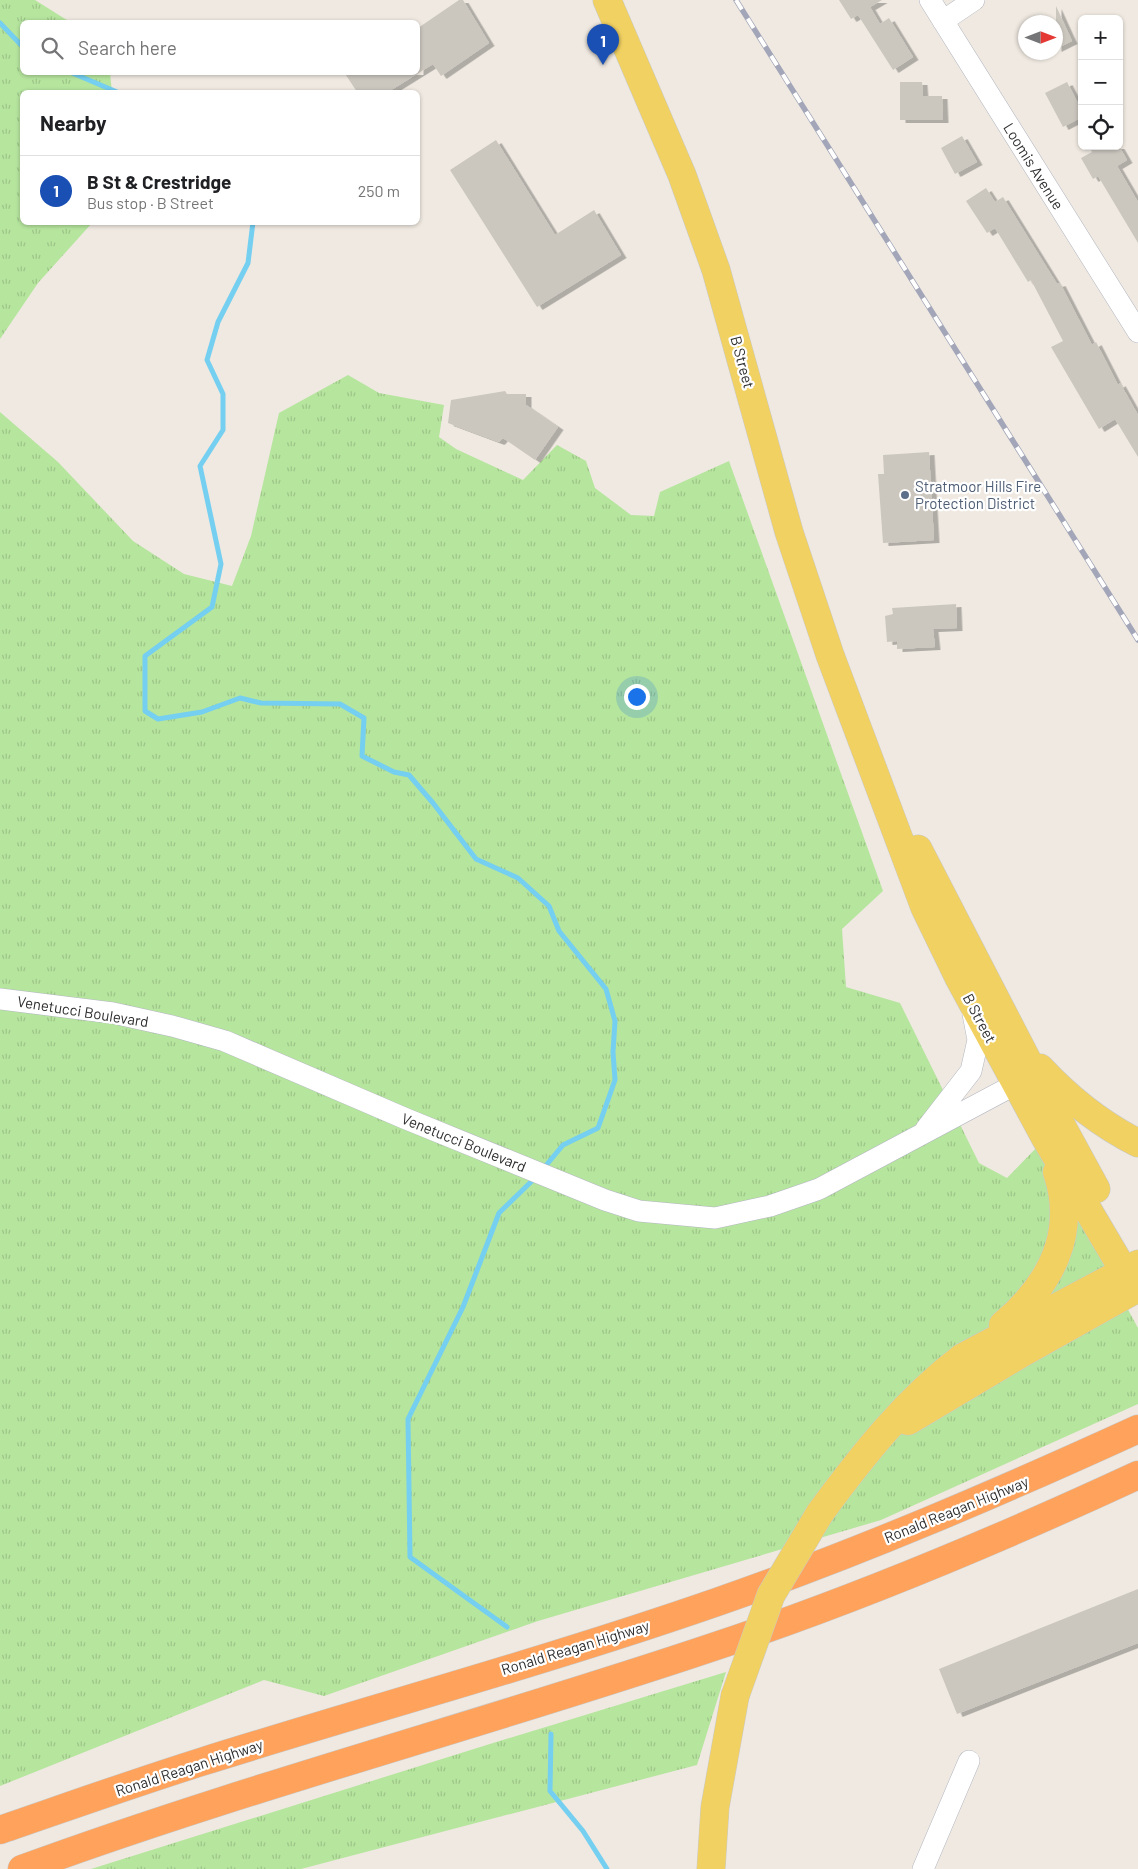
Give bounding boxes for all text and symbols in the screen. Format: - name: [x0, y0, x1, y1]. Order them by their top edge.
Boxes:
- north arrow: [1018, 15, 1063, 60]
- map controls: [1078, 15, 1123, 150]
- button: +: [1078, 15, 1123, 60]
- search box: [20, 20, 420, 75]
- pin: 1: [587, 24, 619, 65]
- icon: search: [38, 34, 66, 62]
- text: Search here: [78, 36, 177, 59]
- button: −: [1078, 60, 1123, 105]
- button: locate: [1078, 105, 1123, 150]
- text: Nearby: [40, 110, 106, 135]
- street label: Loomis Avenue: [1000, 119, 1068, 213]
- text: B St & Crestridge: [87, 170, 231, 193]
- text: 1: [53, 181, 59, 200]
- text: 250 m: [358, 181, 400, 200]
- text: Bus stop · B Street: [87, 193, 214, 212]
- street label: B Street: [727, 334, 759, 390]
- place label: Stratmoor Hills Fire Protection District: [915, 477, 1041, 512]
- marker: Stratmoor Hills Fire Protection District: [899, 489, 911, 501]
- your location: [624, 684, 650, 710]
- street label: B Street: [960, 990, 1000, 1046]
- street label: Venetucci Boulevard: [16, 992, 150, 1030]
- street label: Venetucci Boulevard: [399, 1109, 529, 1175]
- street label: Ronald Reagan Highway: [881, 1472, 1031, 1546]
- street label: Ronald Reagan Highway: [499, 1616, 651, 1678]
- street label: Ronald Reagan Highway: [113, 1735, 265, 1799]

